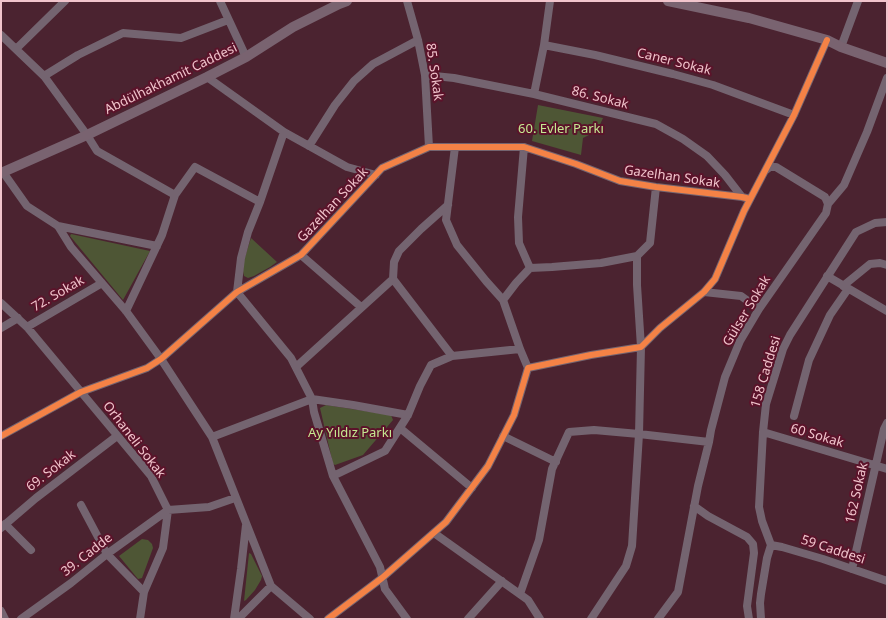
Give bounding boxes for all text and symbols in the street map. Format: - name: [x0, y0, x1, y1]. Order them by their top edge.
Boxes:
- street label: Abdülhakhamit Caddesi: [102, 40, 240, 118]
- street label: 85. Sokak: [422, 42, 446, 102]
- street label: Caner Sokak: [635, 45, 713, 79]
- street label: 86. Sokak: [570, 83, 630, 113]
- park label: 60. Evler Parkı: [518, 121, 604, 137]
- street label: Gazelhan Sokak: [623, 163, 721, 191]
- street label: Gazelhan Sokak: [294, 164, 372, 246]
- street label: 72. Sokak: [29, 273, 87, 315]
- street label: Gülser Sokak: [720, 273, 774, 349]
- street label: 158 Caddesi: [748, 334, 784, 410]
- street label: Orhaneli Sokak: [99, 399, 169, 481]
- street label: 60 Sokak: [789, 421, 845, 451]
- park label: Ay Yıldız Parkı: [308, 425, 392, 441]
- street label: 69. Sokak: [23, 447, 79, 495]
- street label: 162 Sokak: [842, 461, 872, 525]
- street label: 39. Cadde: [58, 530, 116, 580]
- street label: 59 Caddesi: [799, 532, 867, 568]

